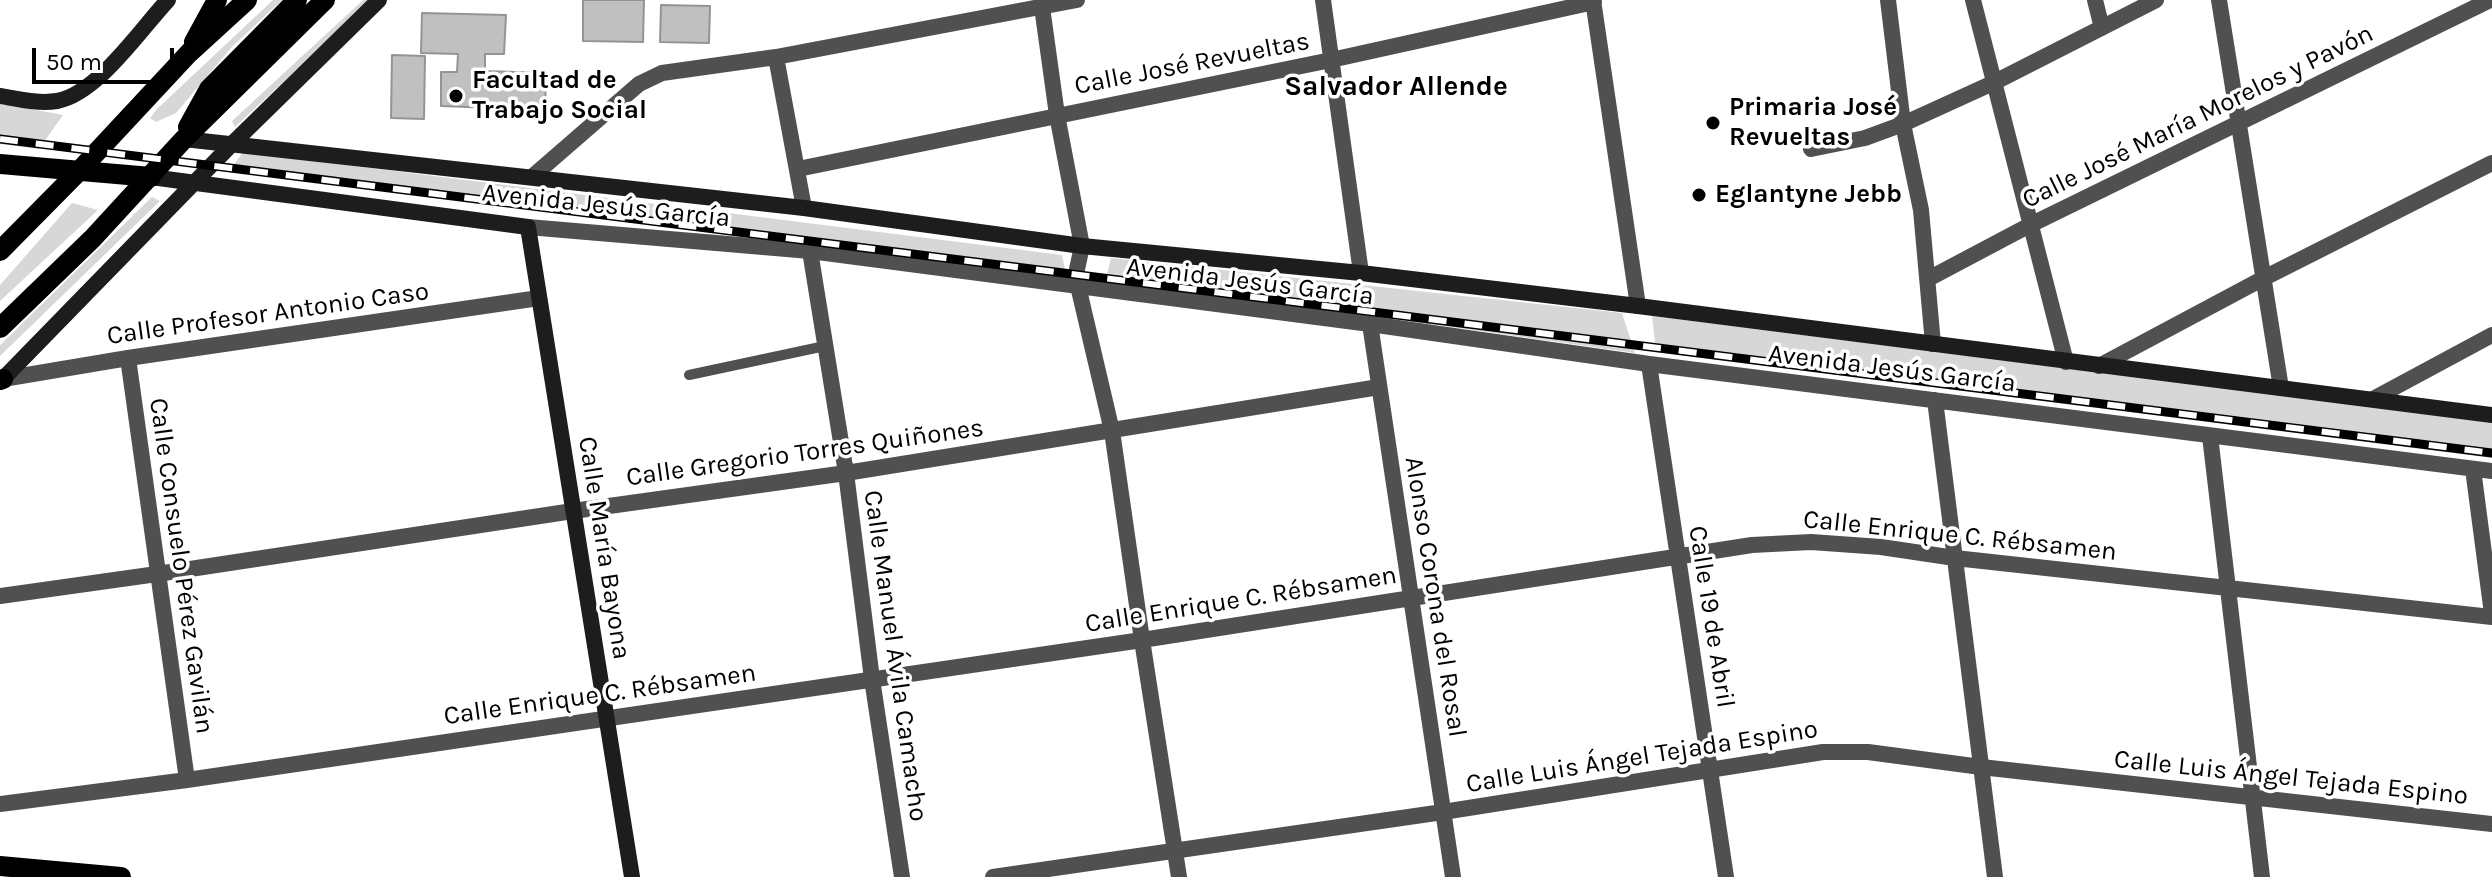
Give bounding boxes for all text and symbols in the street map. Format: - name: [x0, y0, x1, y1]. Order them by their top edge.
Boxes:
- street label: Calle José María Morelos y Pavón: [2017, 18, 2379, 216]
- street label: Calle José Revueltas: [1072, 26, 1312, 102]
- scale bar: [36, 32, 178, 82]
- text: 50 m: [46, 48, 102, 76]
- place label: Facultad de Trabajo Social: [472, 65, 647, 126]
- district label: Salvador Allende: [1284, 70, 1508, 104]
- marker: Facultad de Trabajo Social: [447, 87, 465, 105]
- place label: Primaria José Revueltas: [1729, 92, 1897, 154]
- marker: Primaria José Revueltas: [1704, 114, 1722, 132]
- street label: Avenida Jesús García: [480, 177, 732, 235]
- place label: Eglantyne Jebb: [1715, 179, 1902, 211]
- marker: Eglantyne Jebb: [1690, 186, 1708, 204]
- street label: Avenida Jesús García: [1124, 251, 1376, 313]
- street label: Calle Profesor Antonio Caso: [105, 276, 431, 352]
- street label: Avenida Jesús García: [1766, 338, 2018, 400]
- street label: Calle Consuelo Pérez Gavilán: [142, 396, 220, 736]
- street label: Calle Gregorio Torres Quiñones: [624, 412, 986, 494]
- street label: Calle María Bayona: [571, 434, 637, 662]
- street label: Alonso Corona del Rosal: [1397, 454, 1473, 740]
- street label: Calle Manuel Ávila Camacho: [856, 488, 934, 824]
- street label: Calle Enrique C. Rébsamen: [1802, 504, 2118, 568]
- street label: Calle 19 de Abril: [1681, 524, 1741, 710]
- street label: Calle Enrique C. Rébsamen: [1083, 560, 1399, 640]
- street label: Calle Enrique C. Rébsamen: [442, 658, 758, 732]
- street label: Calle Luis Ángel Tejada Espino: [1464, 714, 1820, 800]
- street label: Calle Luis Ángel Tejada Espino: [2112, 744, 2470, 812]

